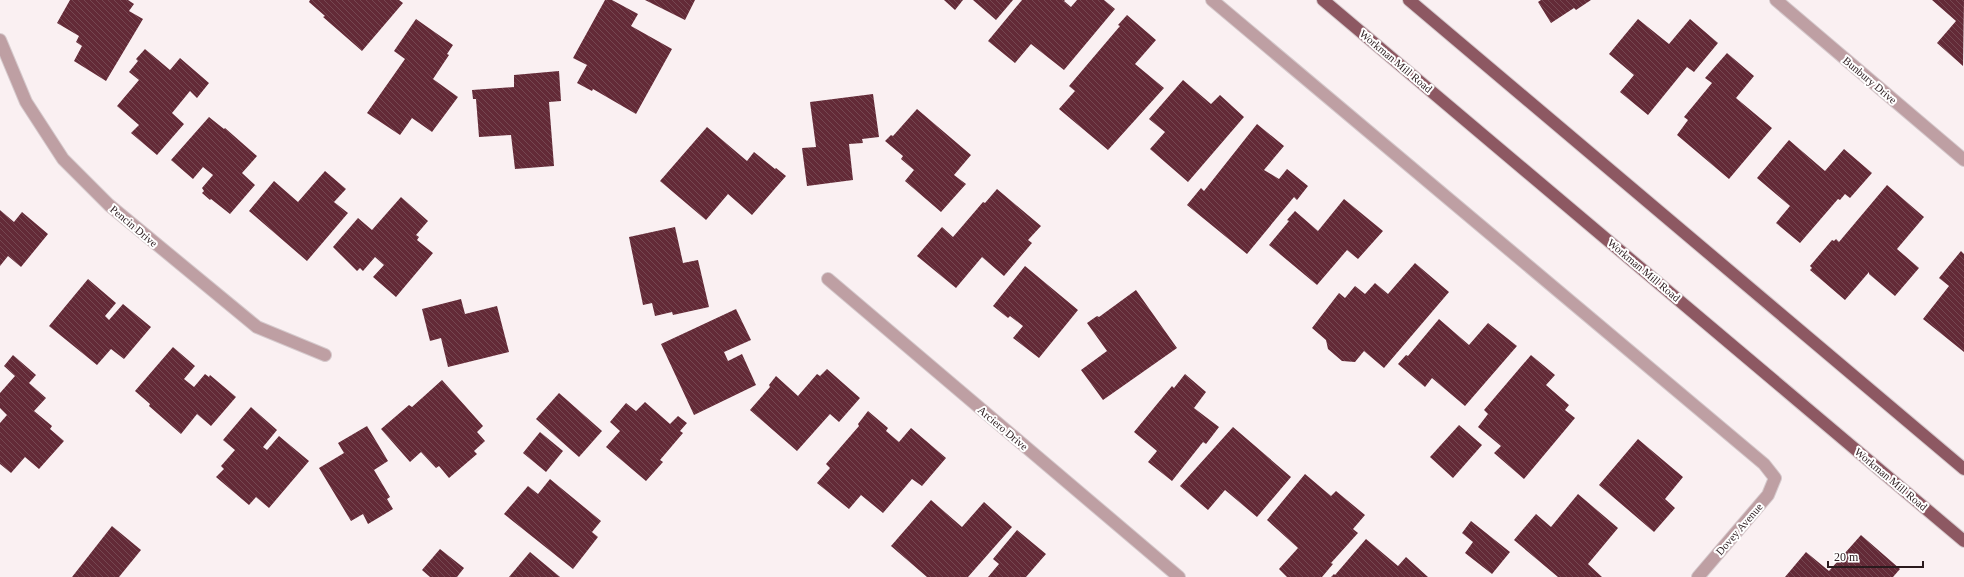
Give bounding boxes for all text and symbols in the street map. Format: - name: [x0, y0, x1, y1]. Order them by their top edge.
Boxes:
- street label: Workman Mill Road: [1357, 27, 1435, 95]
- street label: Bunbury Drive: [1841, 54, 1899, 106]
- street label: Pencin Drive: [108, 203, 160, 249]
- street label: Workman Mill Road: [1605, 236, 1683, 304]
- street label: Arciero Drive: [976, 404, 1030, 452]
- street label: Workman Mill Road: [1852, 445, 1930, 513]
- street label: Dovey Avenue: [1713, 501, 1765, 557]
- scale bar: [1828, 543, 1923, 569]
- text: 20 m: [1834, 550, 1859, 564]

